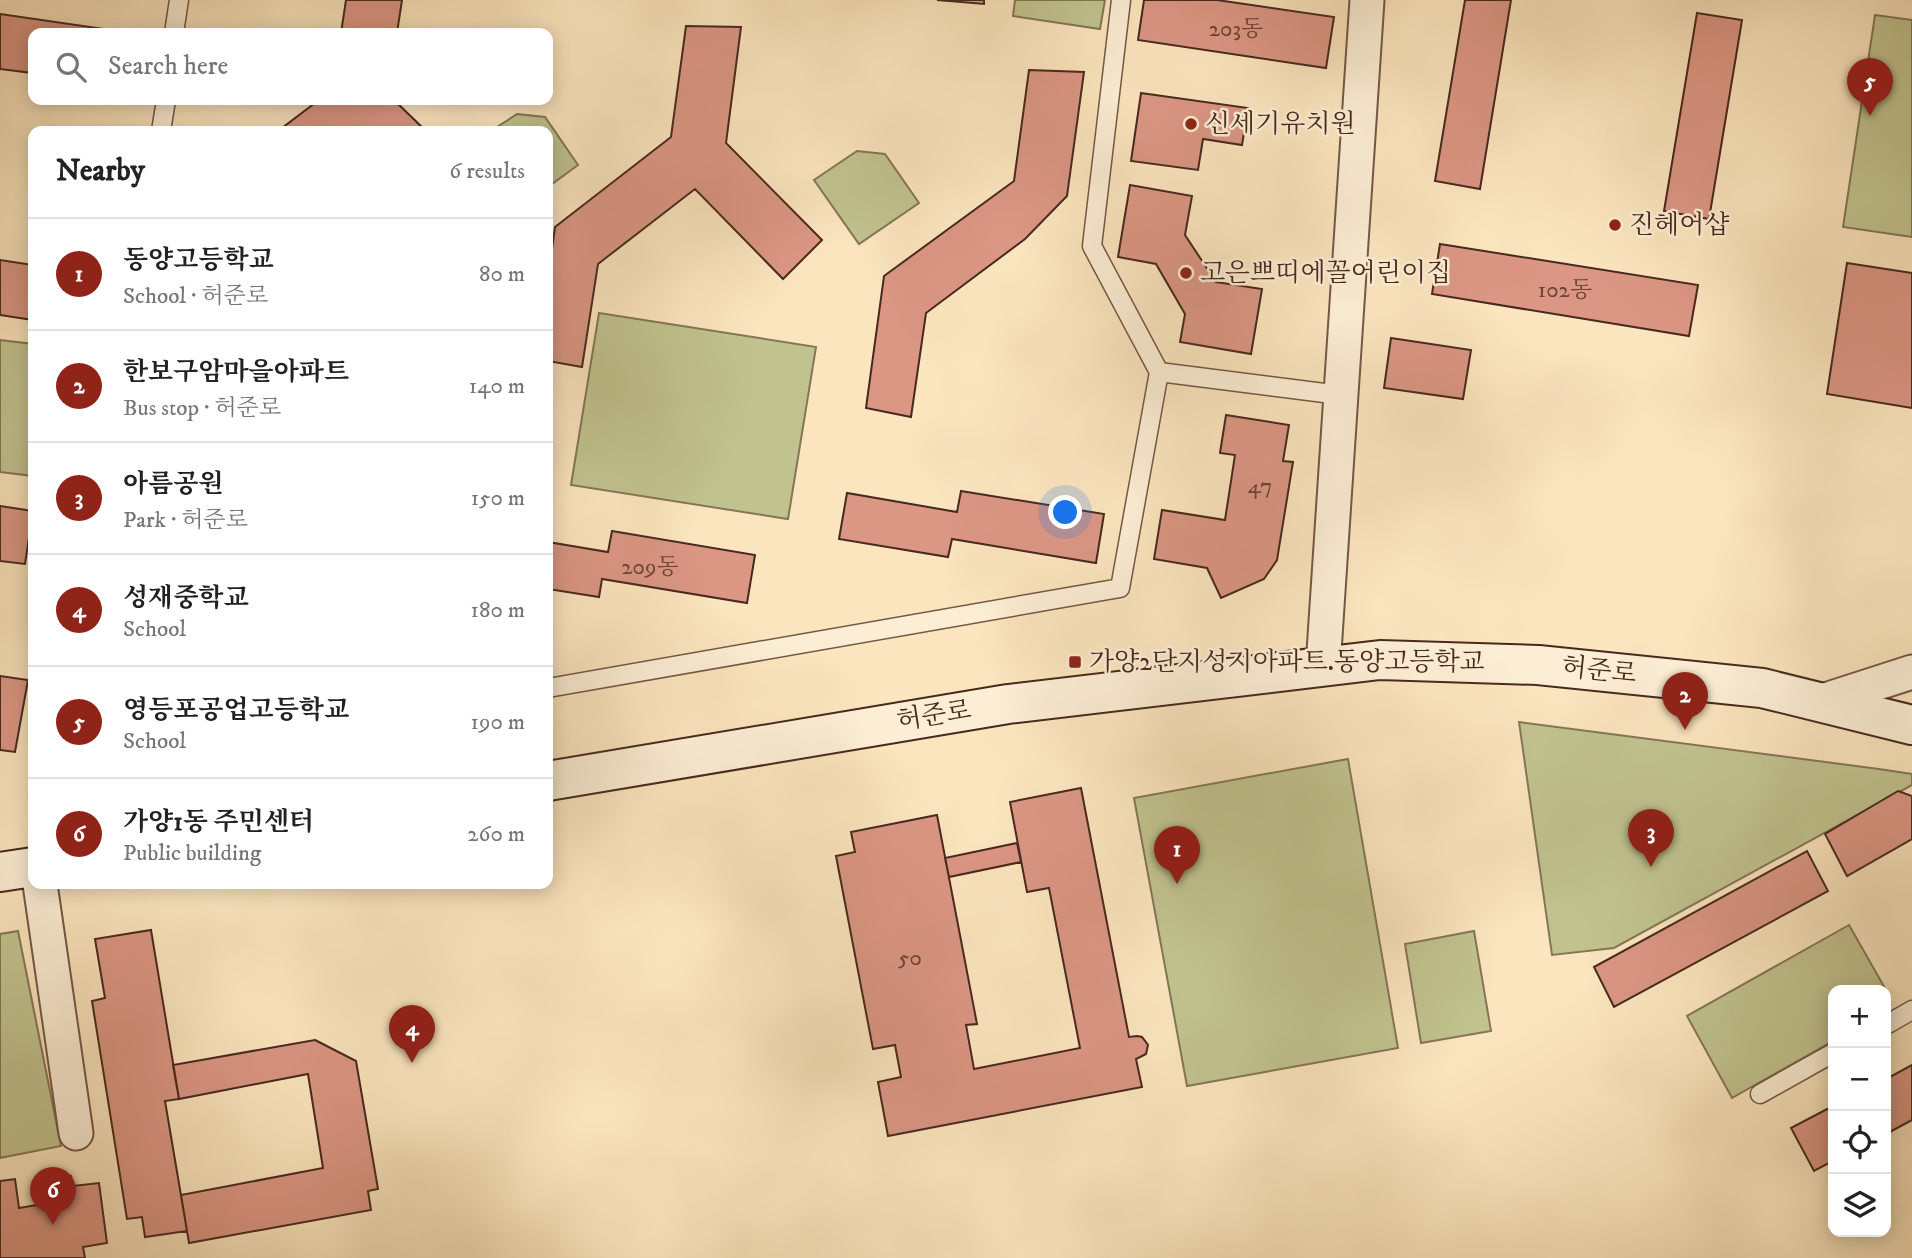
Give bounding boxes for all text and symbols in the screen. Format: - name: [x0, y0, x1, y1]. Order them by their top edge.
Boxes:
- house number: 203동: [1209, 15, 1263, 44]
- search box: [28, 28, 553, 105]
- icon: search: [52, 48, 90, 86]
- text: Search here: [108, 50, 228, 83]
- pin: 5: [1847, 58, 1893, 116]
- place label: 신세기유치원: [1205, 108, 1356, 141]
- marker: 신세기유치원: [1183, 116, 1199, 132]
- text: Nearby: [56, 153, 145, 190]
- text: 6 results: [449, 157, 525, 186]
- place label: 진헤어샵: [1629, 209, 1729, 242]
- marker: 진헤어샵: [1607, 217, 1623, 233]
- text: 동양고등학교: [123, 244, 274, 277]
- place label: 고은쁘띠에꼴어린이집: [1200, 257, 1451, 290]
- text: 1: [75, 260, 83, 289]
- text: 80 m: [479, 260, 525, 289]
- marker: 고은쁘띠에꼴어린이집: [1178, 265, 1194, 281]
- house number: 102동: [1538, 276, 1592, 305]
- text: School · 허준로: [123, 282, 268, 311]
- text: 한보구암마을아파트: [123, 356, 349, 389]
- text: 2: [73, 372, 85, 401]
- text: 140 m: [469, 372, 525, 401]
- text: Bus stop · 허준로: [123, 394, 281, 423]
- text: 아름공원: [123, 468, 223, 501]
- house number: 47: [1248, 472, 1272, 501]
- text: 3: [75, 484, 83, 513]
- text: 150 m: [471, 484, 525, 513]
- your location: [1048, 495, 1082, 529]
- text: Park · 허준로: [123, 506, 248, 535]
- house number: 209동: [621, 553, 679, 582]
- text: 성재중학교: [123, 582, 249, 615]
- text: 4: [72, 596, 86, 625]
- text: 180 m: [470, 596, 525, 625]
- text: School: [123, 615, 186, 644]
- place label: 가양2단지성지아파트.동양고등학교: [1089, 646, 1485, 679]
- street label: 허준로: [1560, 651, 1638, 691]
- marker: 가양2단지성지아파트.동양고등학교: [1067, 654, 1083, 670]
- pin: 2: [1662, 672, 1708, 730]
- text: 영등포공업고등학교: [123, 694, 349, 727]
- street label: 허준로: [894, 694, 974, 738]
- text: 5: [73, 708, 85, 737]
- text: 190 m: [471, 708, 525, 737]
- text: School: [123, 727, 186, 756]
- text: 가양1동 주민센터: [123, 806, 314, 839]
- pin: 3: [1628, 809, 1674, 867]
- text: 6: [73, 820, 85, 849]
- text: 260 m: [467, 820, 525, 849]
- pin: 1: [1154, 826, 1200, 884]
- text: Public building: [123, 839, 261, 868]
- house number: 50: [898, 944, 922, 973]
- map controls: [1828, 985, 1891, 1237]
- button: +: [1828, 985, 1891, 1048]
- pin: 4: [389, 1005, 435, 1063]
- button: −: [1828, 1048, 1891, 1111]
- button: locate: [1828, 1111, 1891, 1174]
- pin: 6: [30, 1167, 76, 1225]
- button: layers: [1828, 1174, 1891, 1237]

